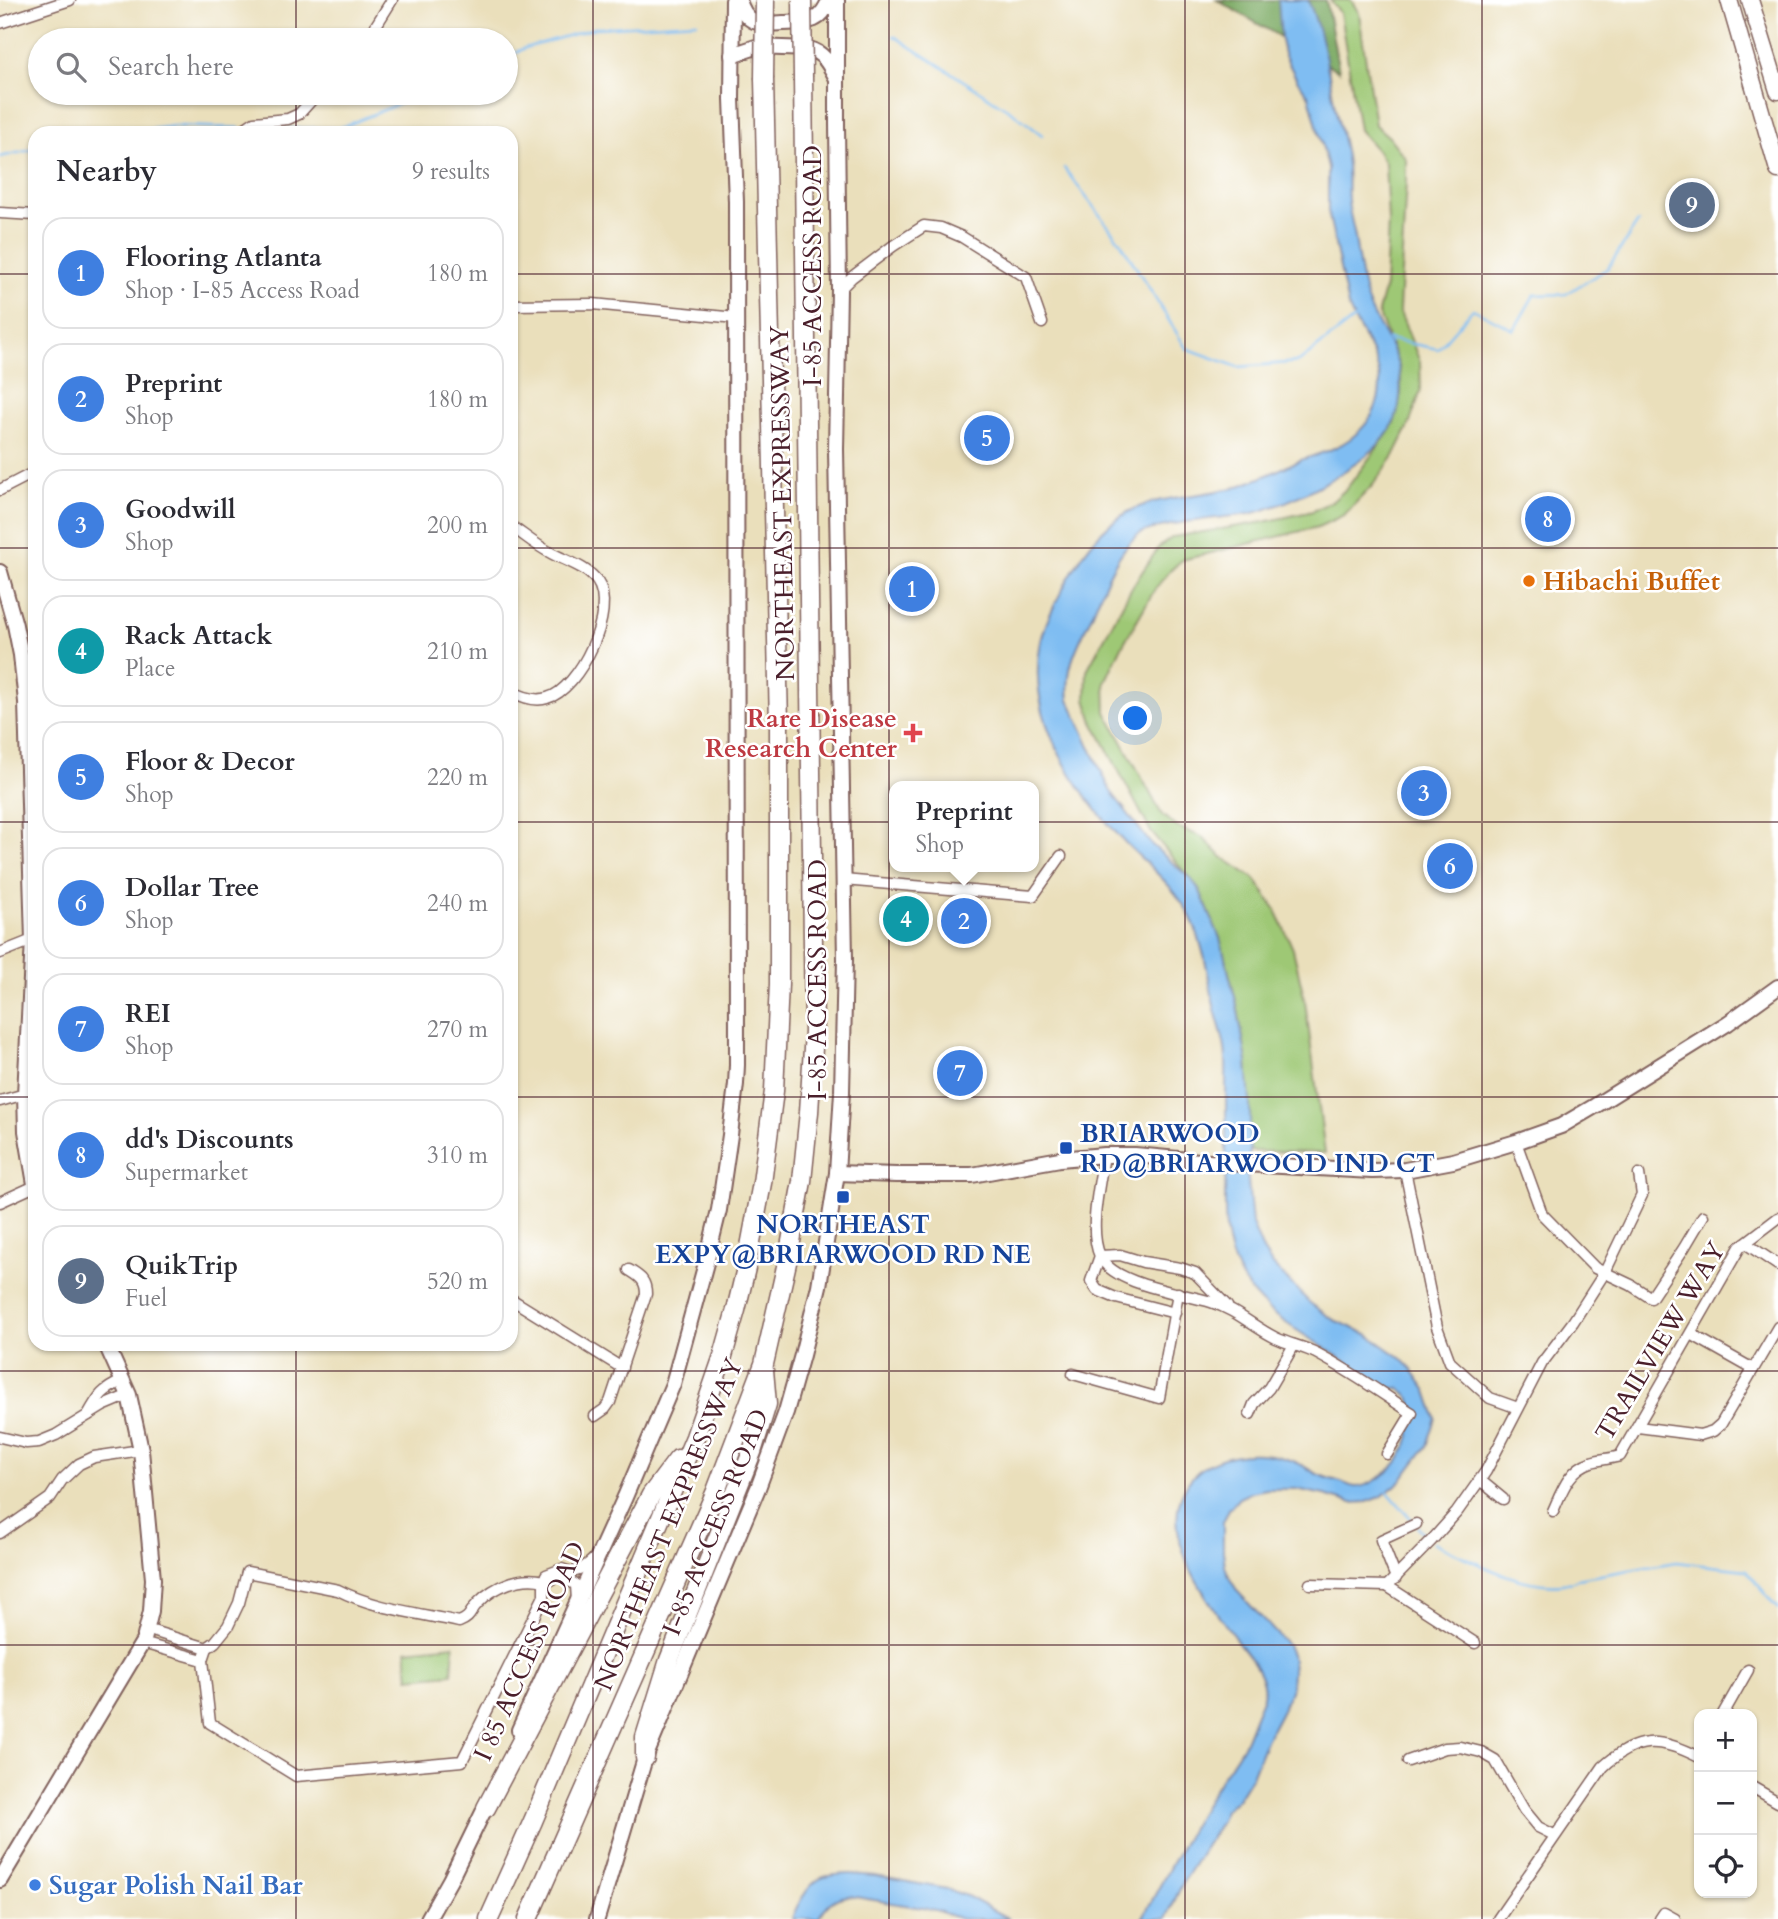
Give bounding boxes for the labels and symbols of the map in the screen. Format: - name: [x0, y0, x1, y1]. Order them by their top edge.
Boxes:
- street label: I-85 ACCESS ROAD: [795, 145, 830, 387]
- pin: 9: [1669, 179, 1715, 231]
- street label: NORTHEAST EXPRESSWAY: [762, 324, 803, 681]
- pin: 5: [964, 412, 1010, 464]
- pin: 8: [1525, 493, 1571, 545]
- pin: 1: [889, 563, 935, 615]
- place label: Hibachi Buffet: [1543, 564, 1720, 599]
- marker: Hibachi Buffet: [1521, 573, 1537, 589]
- place label: Rare Disease Research Center: [705, 701, 898, 766]
- your location: [1118, 701, 1152, 735]
- marker: Rare Disease Research Center: [903, 723, 923, 743]
- pin: 3: [1401, 767, 1447, 819]
- pin: 6: [1427, 840, 1473, 892]
- street label: I-85 ACCESS ROAD: [800, 859, 835, 1101]
- pin: 4: [883, 893, 929, 945]
- pin: 2: [941, 895, 987, 947]
- pin: 7: [937, 1047, 983, 1099]
- place label: BRIARWOOD RD@BRIARWOOD IND CT: [1080, 1116, 1435, 1181]
- marker: BRIARWOOD RD@BRIARWOOD IND CT: [1058, 1140, 1074, 1156]
- marker: NORTHEAST EXPY@BRIARWOOD RD NE: [835, 1189, 851, 1205]
- place label: NORTHEAST EXPY@BRIARWOOD RD NE: [655, 1207, 1031, 1272]
- street label: TRAILVIEW WAY: [1587, 1235, 1734, 1447]
- street label: NORTHEAST EXPRESSWAY: [586, 1352, 752, 1696]
- street label: I-85 ACCESS ROAD: [654, 1404, 777, 1641]
- street label: I 85 ACCESS ROAD: [465, 1536, 594, 1767]
- place label: Sugar Polish Nail Bar: [49, 1868, 303, 1903]
- marker: Sugar Polish Nail Bar: [27, 1877, 43, 1893]

